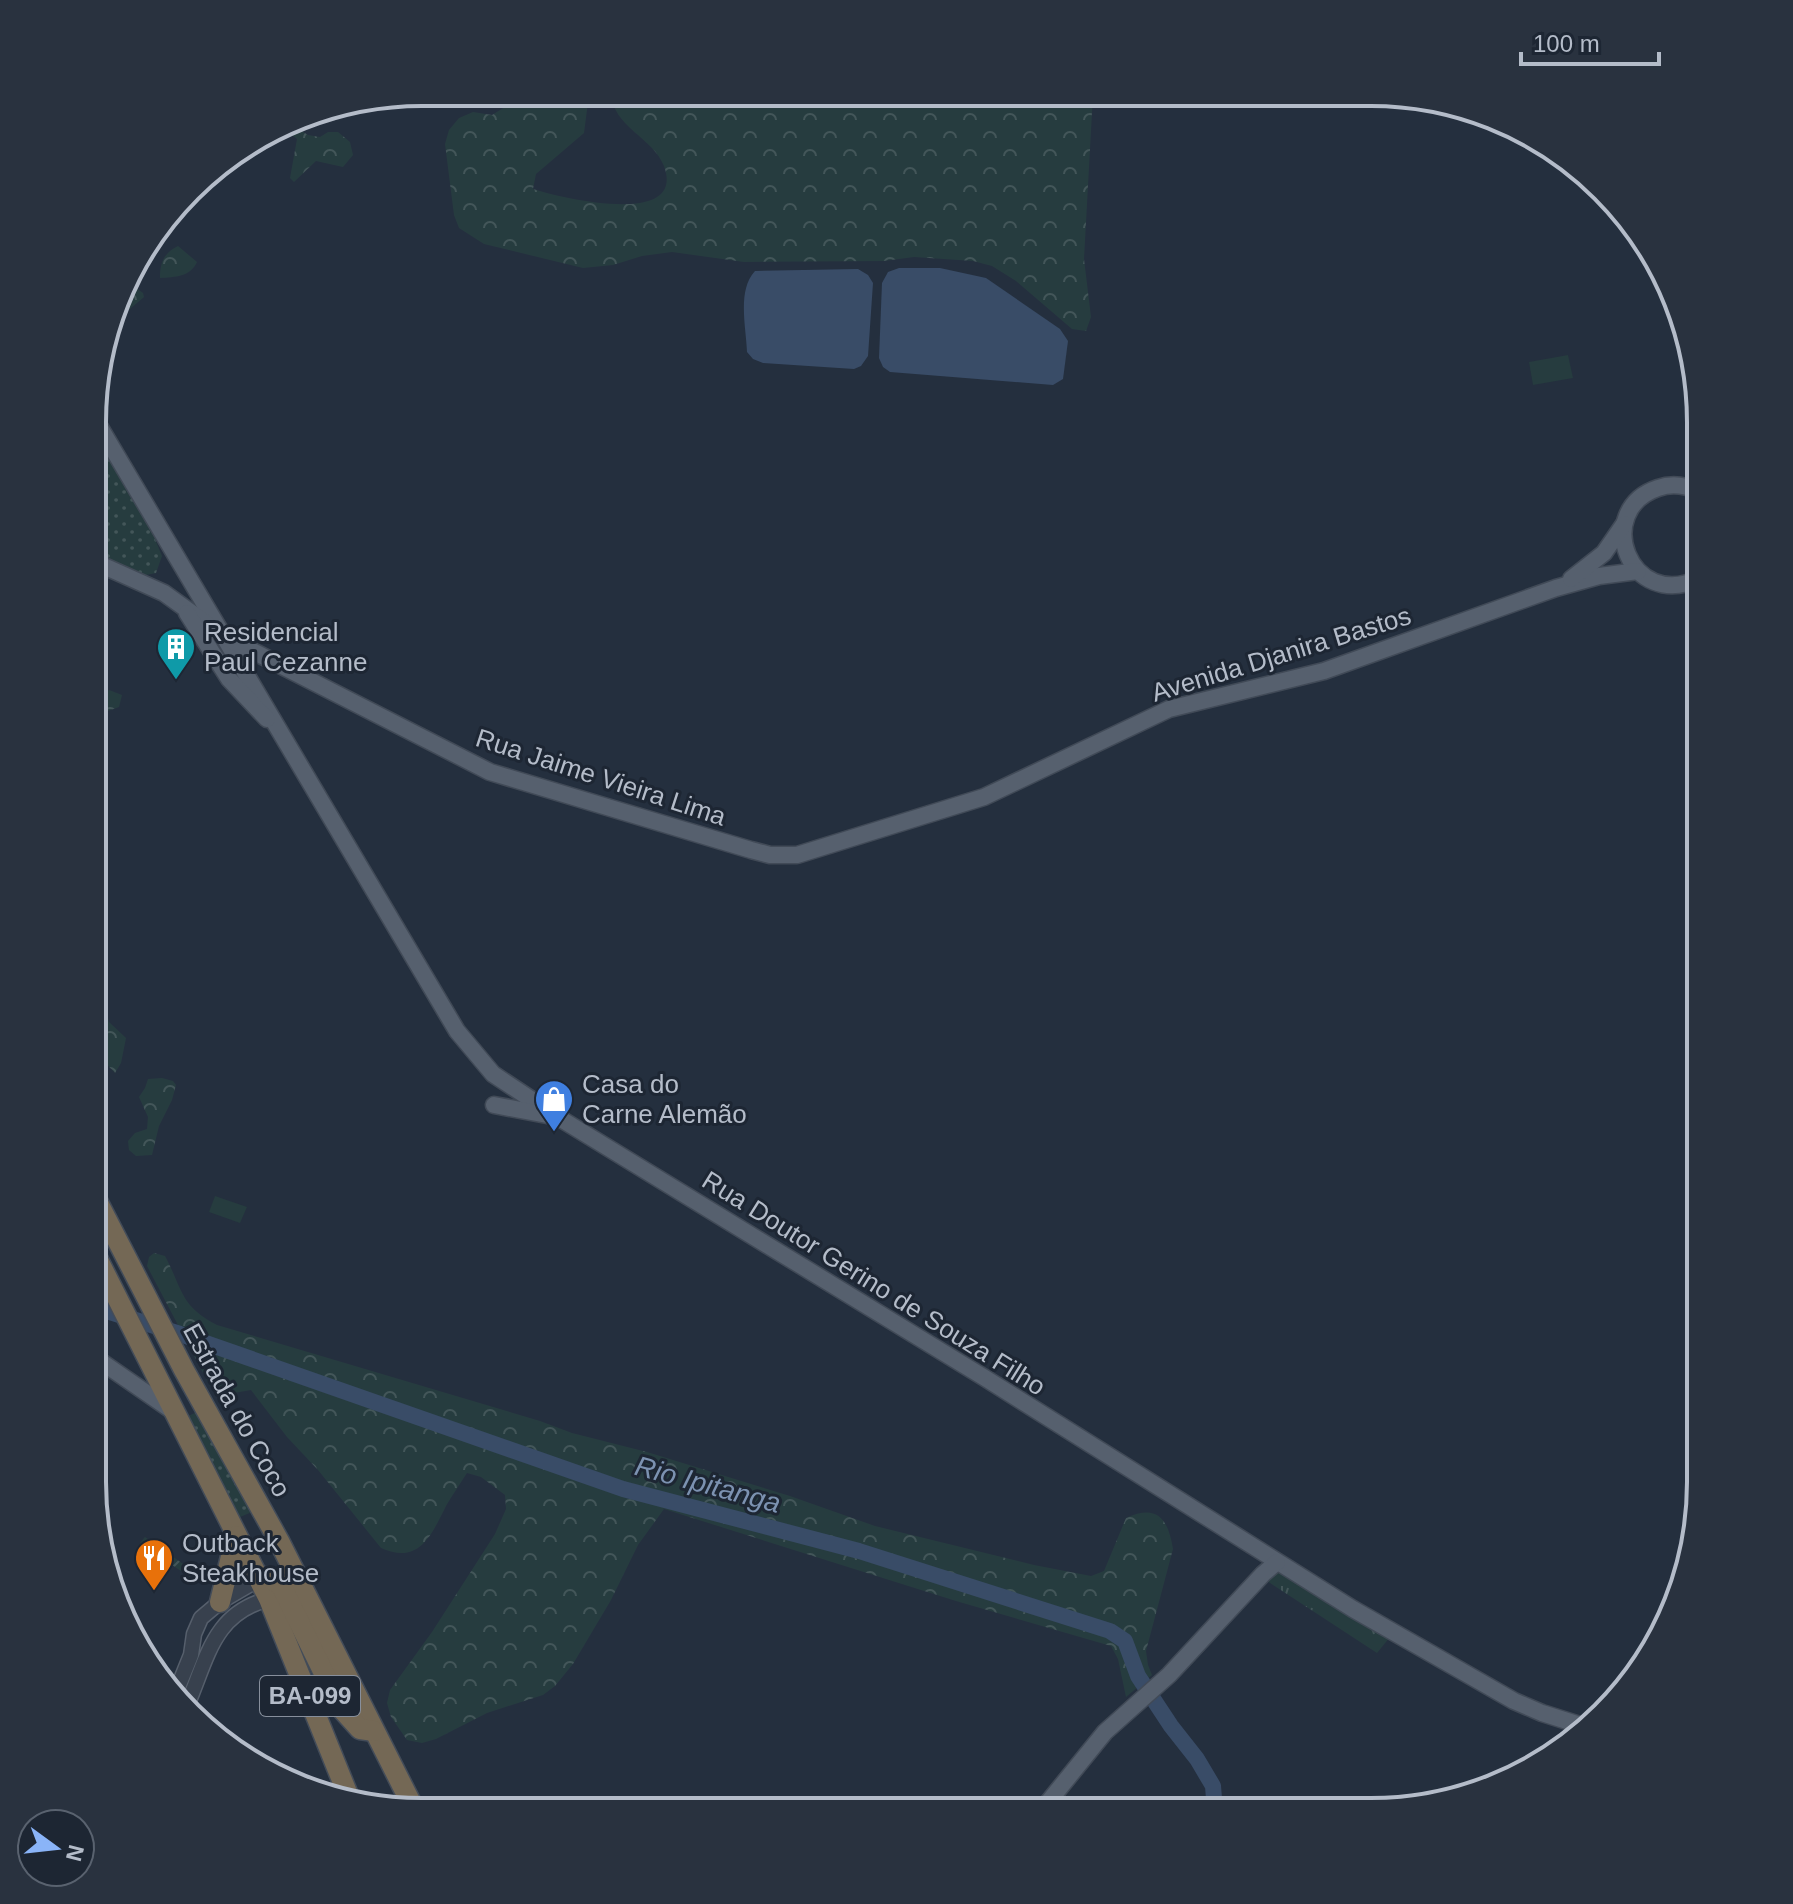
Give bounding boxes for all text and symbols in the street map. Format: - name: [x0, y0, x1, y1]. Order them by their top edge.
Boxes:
- scale bar: [1521, 16, 1659, 66]
- text: 100 m: [1533, 30, 1600, 57]
- street label: Avenida Djanira Bastos: [1148, 600, 1414, 708]
- place label: Residencial Paul Cezanne: [204, 617, 367, 677]
- building icon: Residencial Paul Cezanne: [155, 626, 197, 681]
- street label: Rua Jaime Vieira Lima: [472, 722, 730, 832]
- place label: Casa do Carne Alemão: [582, 1069, 747, 1129]
- shop icon: Casa do Carne Alemão: [533, 1078, 575, 1133]
- street label: Rua Doutor Gerino de Souza Filho: [697, 1165, 1051, 1401]
- street label: Estrada do Coco: [177, 1318, 297, 1502]
- water label: Rio Ipitanga: [632, 1450, 784, 1519]
- place label: Outback Steakhouse: [182, 1528, 319, 1588]
- restaurant icon: Outback Steakhouse: [133, 1537, 175, 1592]
- road number: BA-099: [260, 1676, 360, 1716]
- north arrow: [16, 1808, 96, 1888]
- text: N: [61, 1842, 89, 1864]

